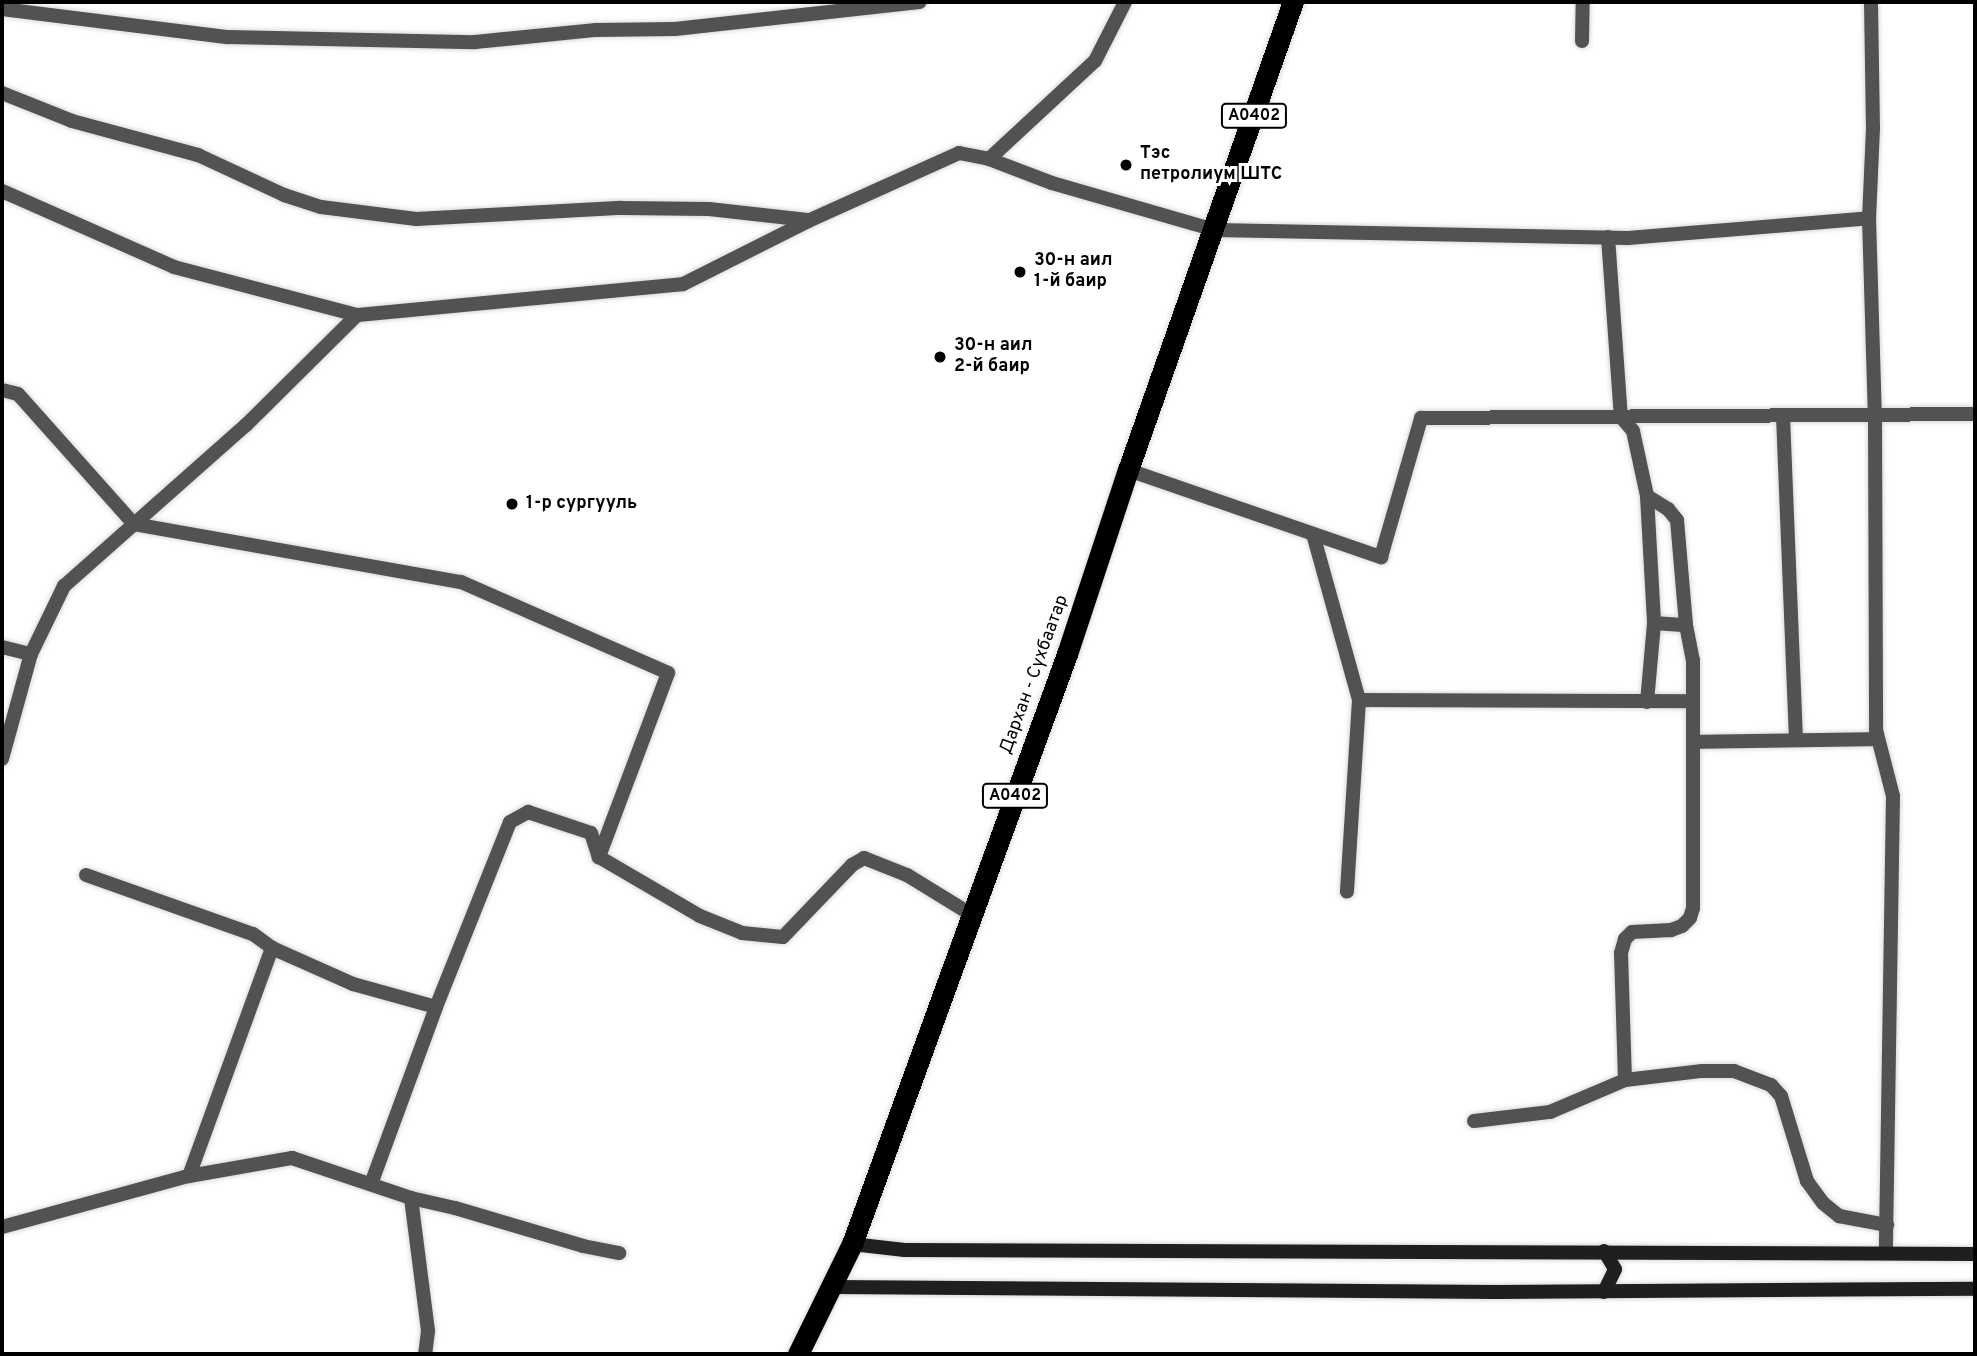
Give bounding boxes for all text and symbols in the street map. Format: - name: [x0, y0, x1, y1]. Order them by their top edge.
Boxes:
- road number: A0402: [1221, 104, 1287, 128]
- place label: Тэс петролиум ШТС: [1140, 144, 1282, 186]
- marker: Тэс петролиум ШТС: [1118, 157, 1134, 173]
- place label: 30-н аил 1-й баир: [1034, 251, 1113, 294]
- marker: 30-н аил 1-й баир: [1012, 264, 1028, 280]
- place label: 30-н аил 2-й баир: [954, 336, 1033, 378]
- marker: 30-н аил 2-й баир: [932, 349, 948, 365]
- place label: 1-р сургууль: [526, 493, 637, 515]
- marker: 1-р сургууль: [504, 496, 520, 512]
- street label: Дархан - Сүхбаатар: [996, 592, 1074, 758]
- road number: A0402: [982, 783, 1048, 808]

